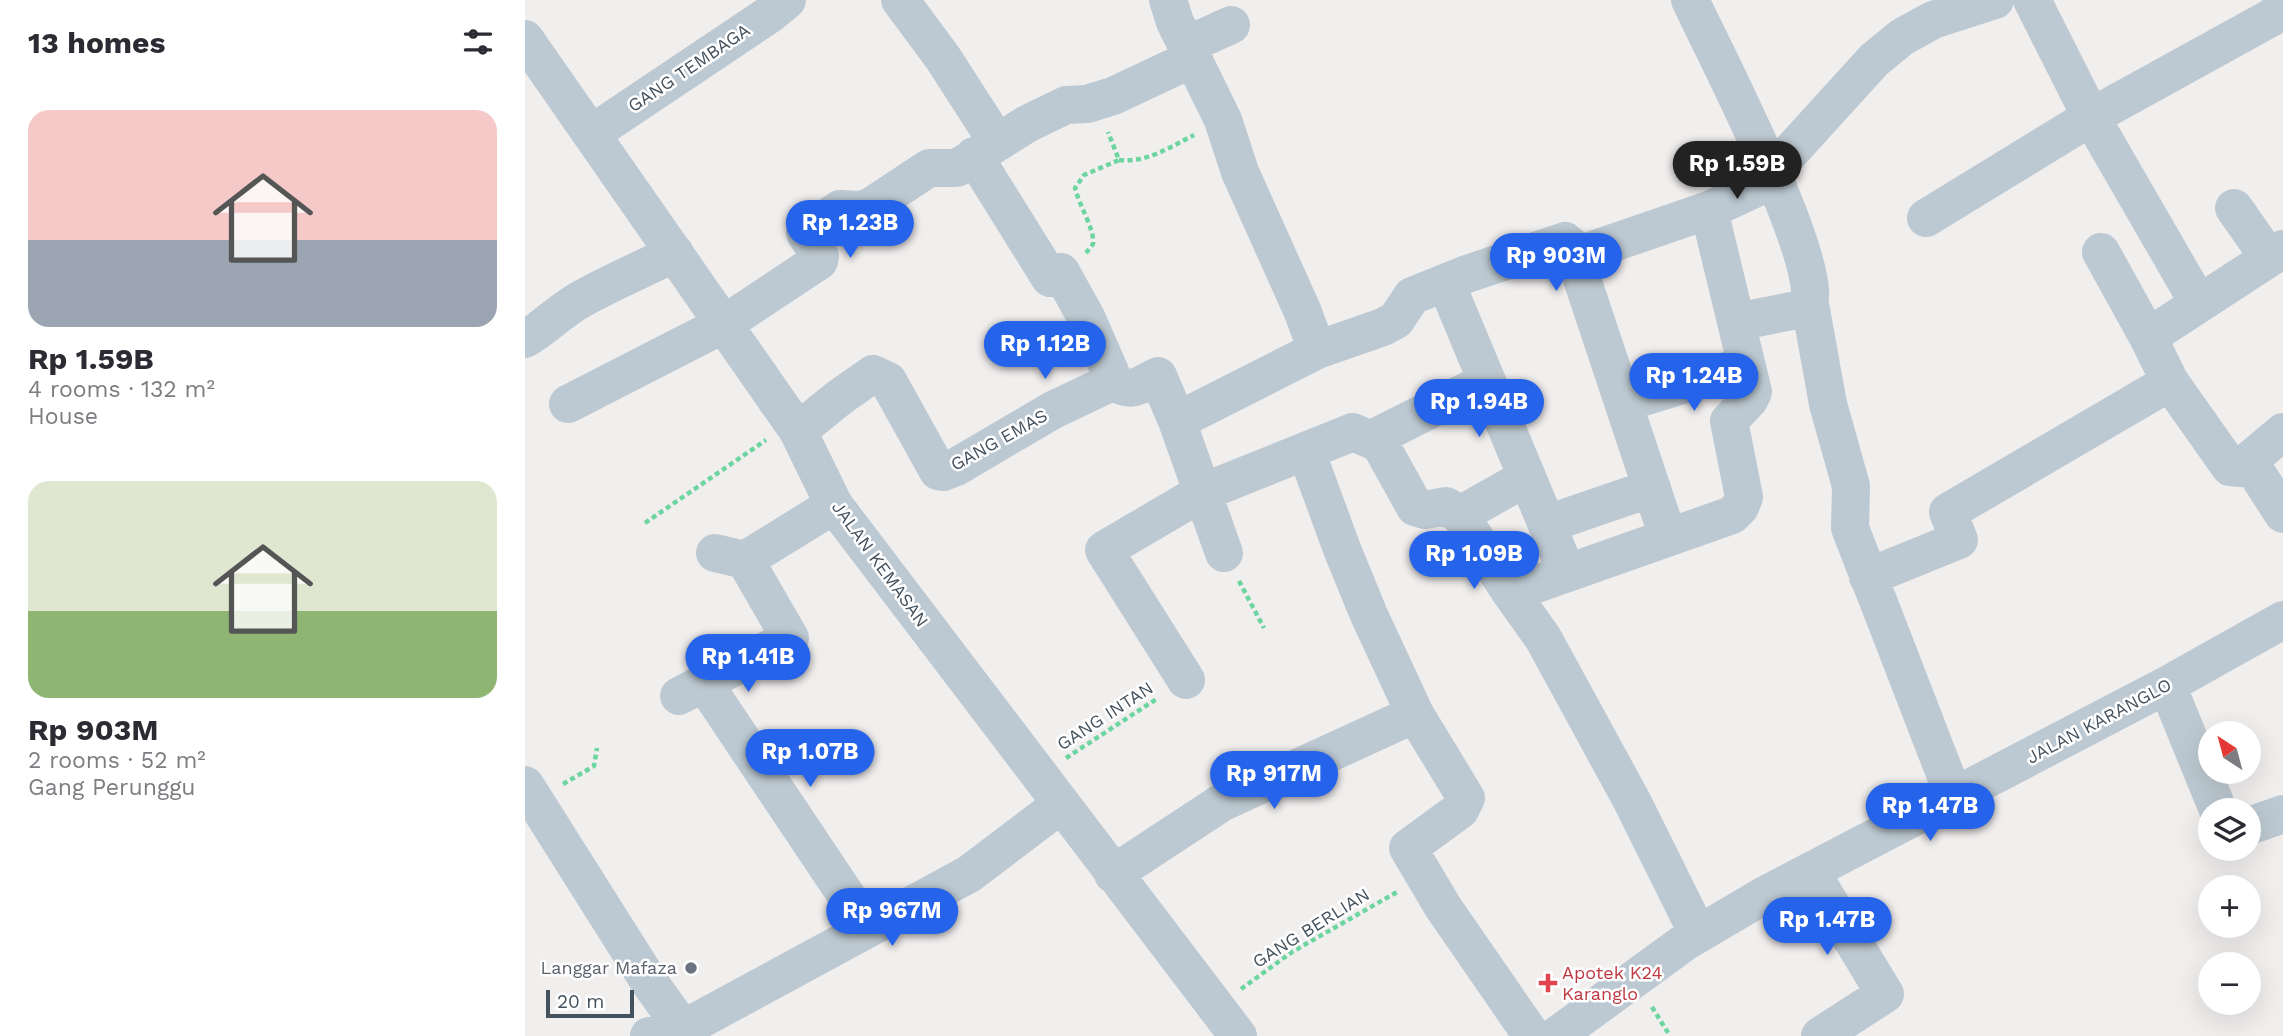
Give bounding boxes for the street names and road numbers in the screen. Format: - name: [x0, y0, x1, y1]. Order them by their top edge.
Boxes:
- street label: GANG TEMBAGA: [624, 19, 754, 116]
- street label: GANG EMAS: [947, 404, 1051, 475]
- street label: JALAN KEMASAN: [828, 497, 933, 631]
- street label: JALAN KARANGLO: [2023, 673, 2175, 768]
- street label: GANG INTAN: [1053, 677, 1157, 754]
- street label: GANG BERLIAN: [1248, 883, 1373, 972]

